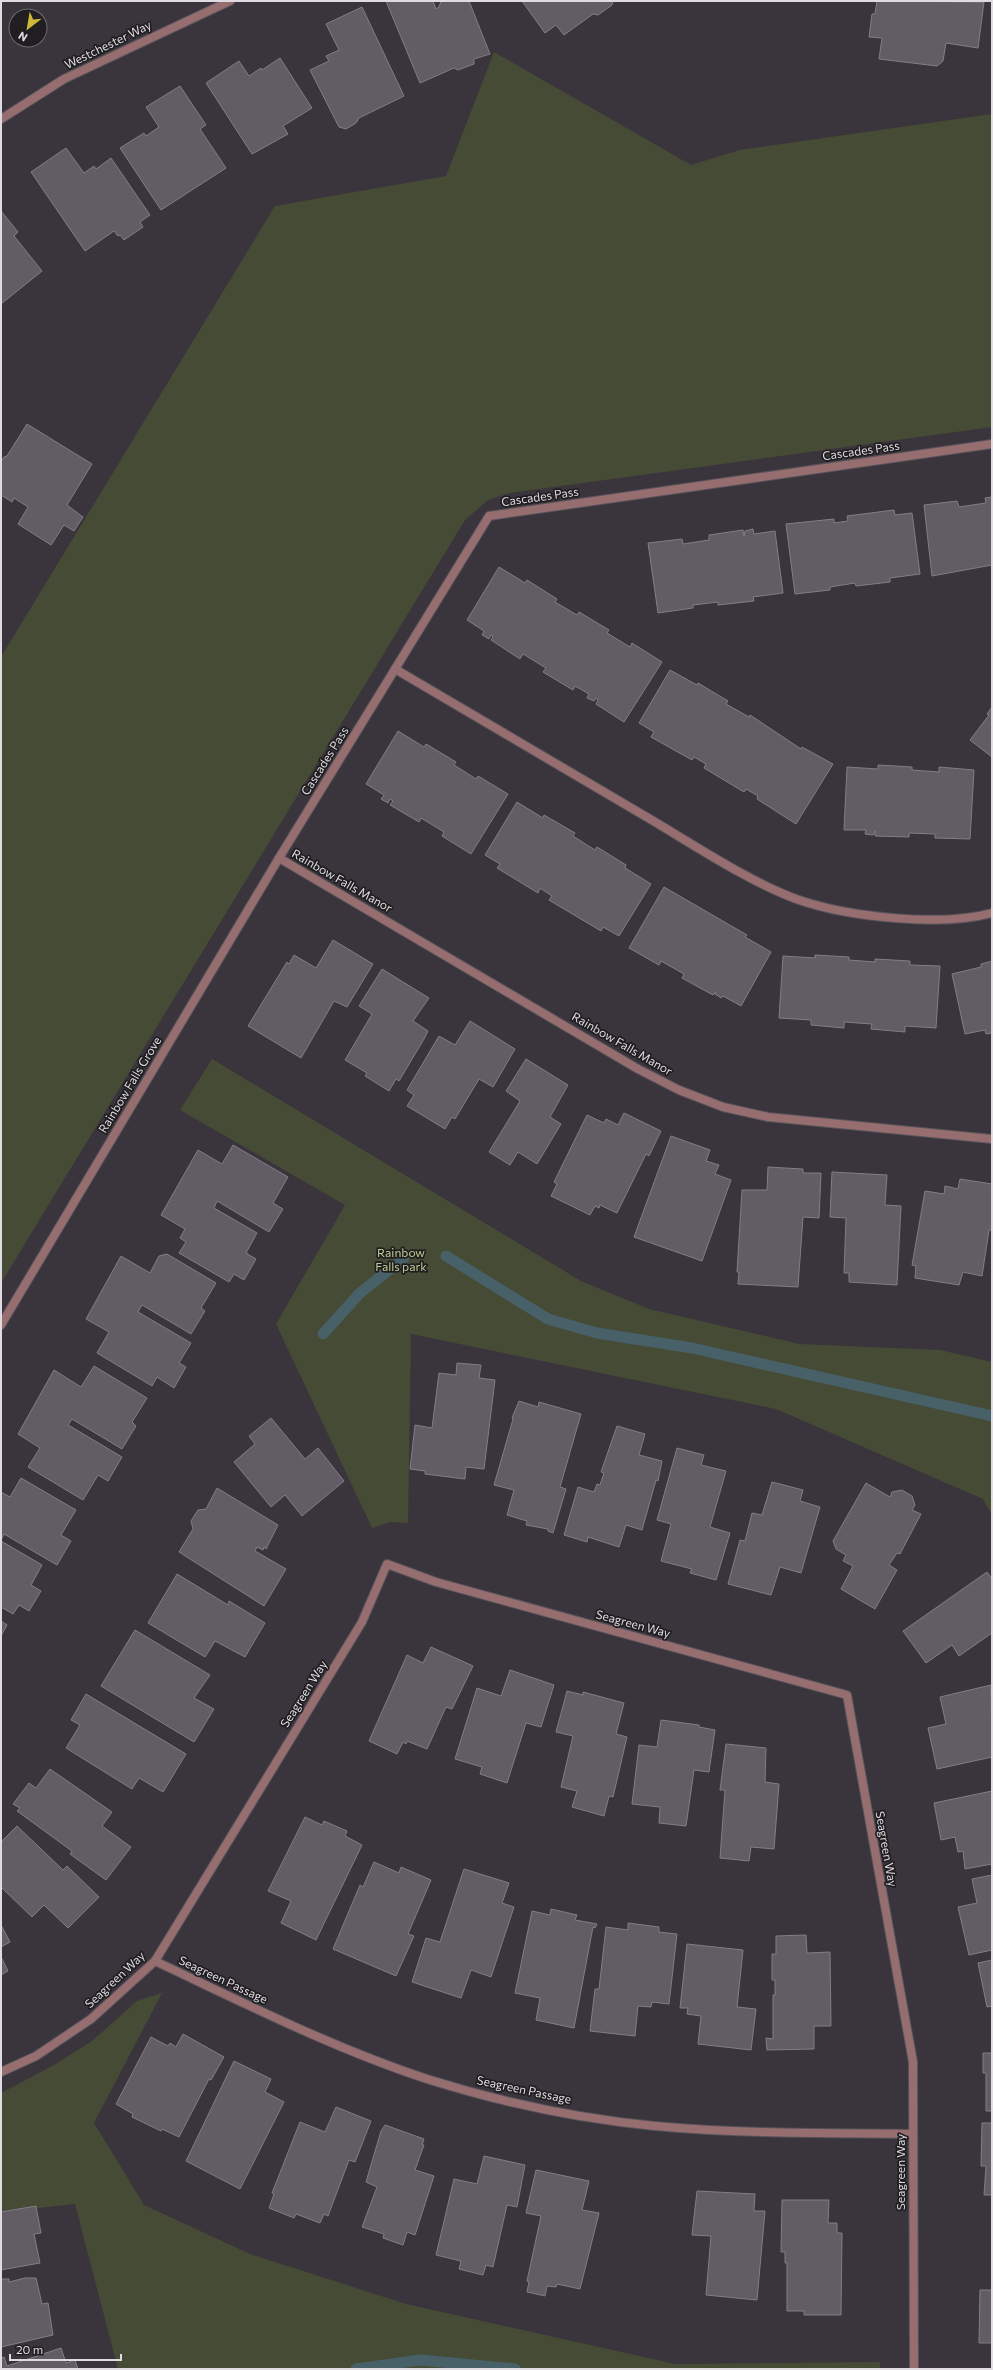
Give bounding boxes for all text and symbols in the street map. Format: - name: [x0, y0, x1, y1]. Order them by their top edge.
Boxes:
- north arrow: [8, 8, 48, 48]
- street label: Westchester Way: [62, 17, 153, 71]
- text: N: [16, 29, 29, 45]
- street label: Cascades Pass: [821, 438, 900, 462]
- street label: Cascades Pass: [500, 484, 579, 508]
- street label: Cascades Pass: [298, 724, 351, 797]
- street label: Rainbow Falls Manor: [290, 846, 395, 915]
- street label: Rainbow Falls Manor: [570, 1009, 675, 1078]
- street label: Rainbow Falls Grove: [95, 1034, 163, 1135]
- park label: Rainbow Falls park: [375, 1245, 427, 1273]
- street label: Seagreen Way: [594, 1606, 672, 1640]
- street label: Seagreen Way: [277, 1657, 329, 1730]
- street label: Seagreen Way: [873, 1810, 901, 1888]
- street label: Seagreen Way: [82, 1948, 147, 2010]
- street label: Seagreen Passage: [177, 1952, 270, 2006]
- street label: Seagreen Passage: [476, 2072, 573, 2106]
- street label: Seagreen Way: [893, 2134, 907, 2210]
- scale bar: [10, 2336, 121, 2362]
- text: 20 m: [16, 2342, 43, 2356]

